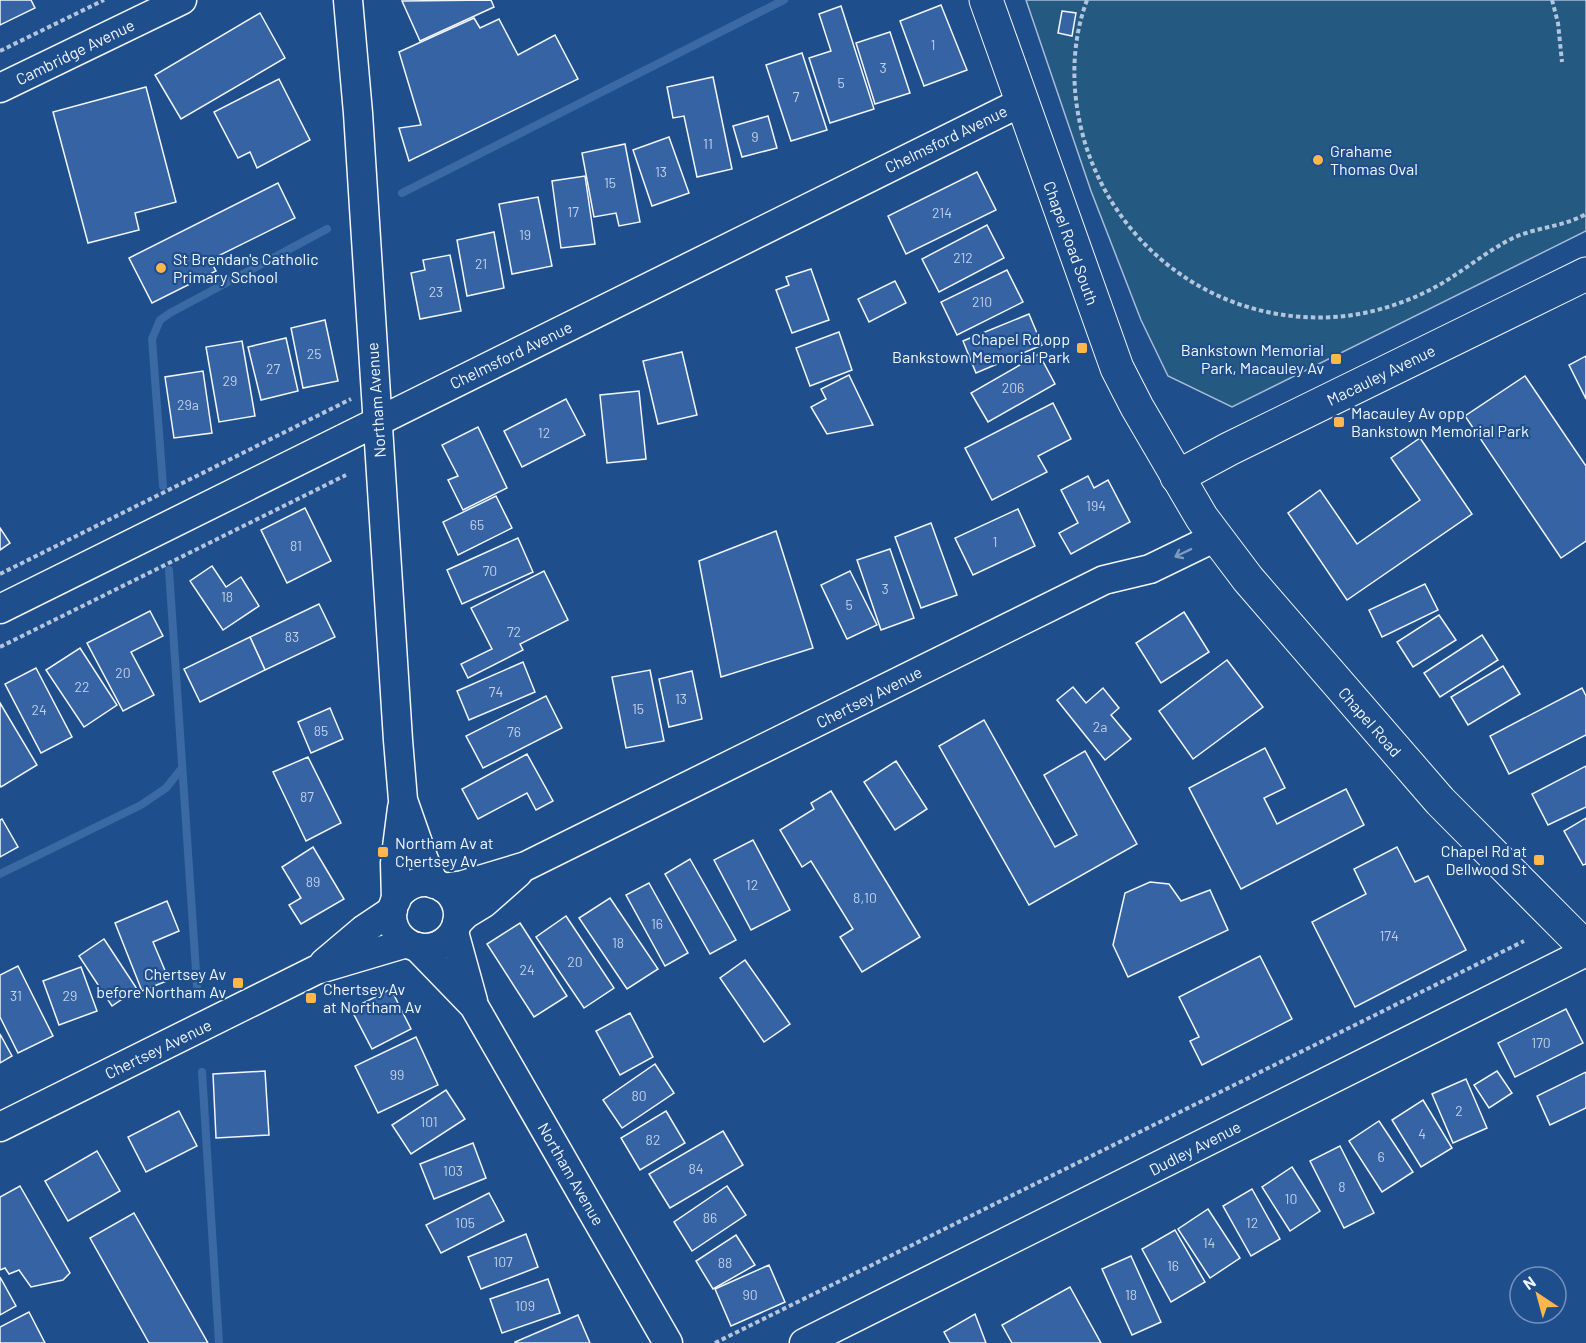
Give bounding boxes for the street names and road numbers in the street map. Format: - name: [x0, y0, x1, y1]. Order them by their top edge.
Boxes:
- street label: Cambridge Avenue: [12, 15, 137, 88]
- street label: Chelmsford Avenue: [882, 101, 1010, 176]
- street label: Chapel Road South: [1040, 178, 1103, 307]
- street label: Chelmsford Avenue: [447, 317, 575, 392]
- street label: Macauley Avenue: [1324, 340, 1438, 409]
- street label: Northam Avenue: [362, 342, 389, 458]
- street label: Chertsey Avenue: [813, 662, 925, 731]
- street label: Chapel Road: [1335, 683, 1406, 760]
- street label: Chertsey Avenue: [101, 1015, 214, 1083]
- street label: Dudley Avenue: [1146, 1116, 1244, 1179]
- street label: Northam Avenue: [534, 1119, 609, 1229]

